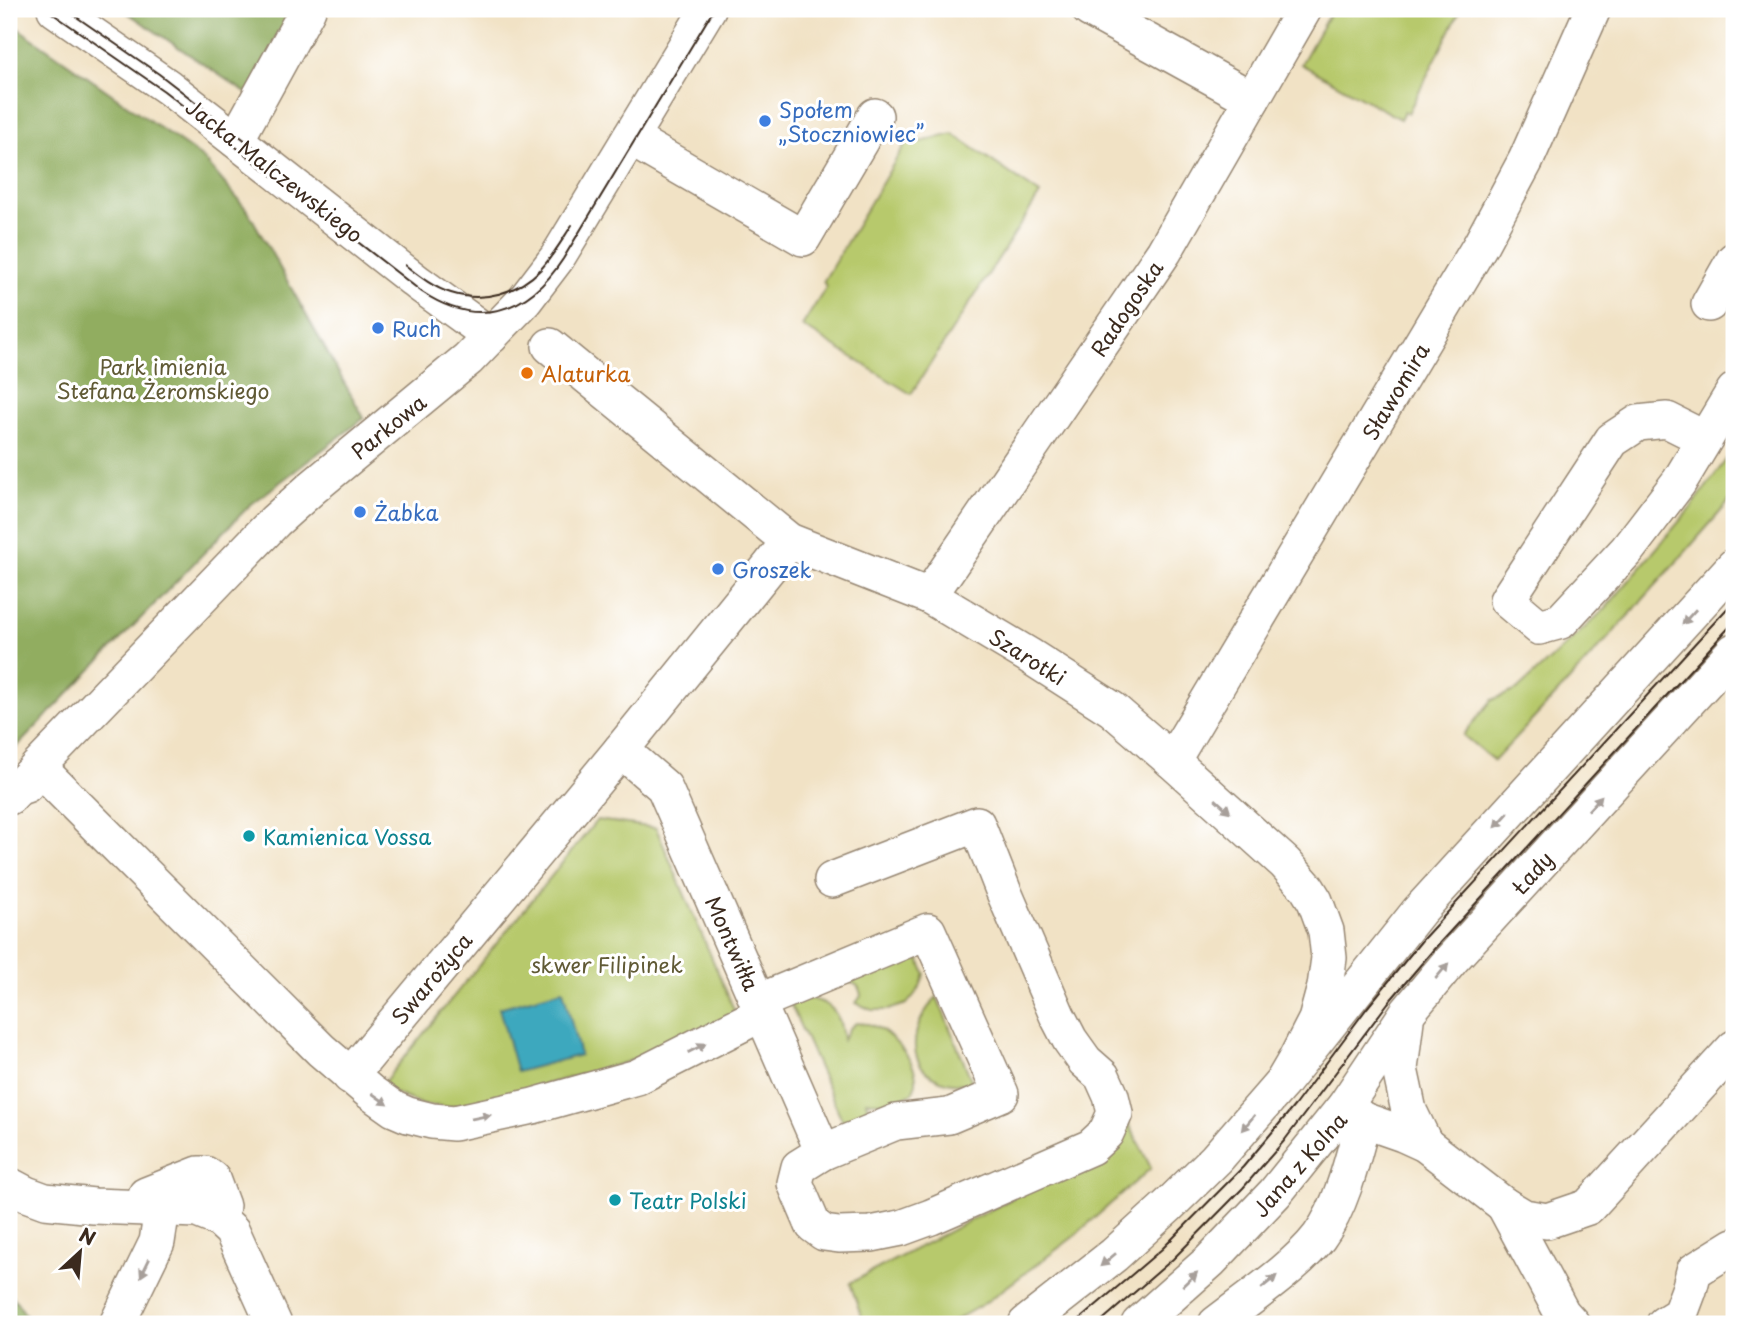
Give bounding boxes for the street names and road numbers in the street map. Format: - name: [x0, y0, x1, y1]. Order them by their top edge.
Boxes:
- street label: Jacka Malczewskiego: [179, 90, 371, 250]
- street label: Radogoska: [1082, 253, 1170, 363]
- street label: Sławomira: [1353, 336, 1437, 446]
- street label: Parkowa: [344, 386, 432, 466]
- street label: Szarotki: [983, 620, 1073, 692]
- street label: Łady: [1503, 843, 1560, 902]
- street label: Montwiłła: [698, 891, 768, 995]
- street label: Swarożyca: [383, 925, 479, 1031]
- street label: Jana z Kolna: [1244, 1104, 1354, 1224]

